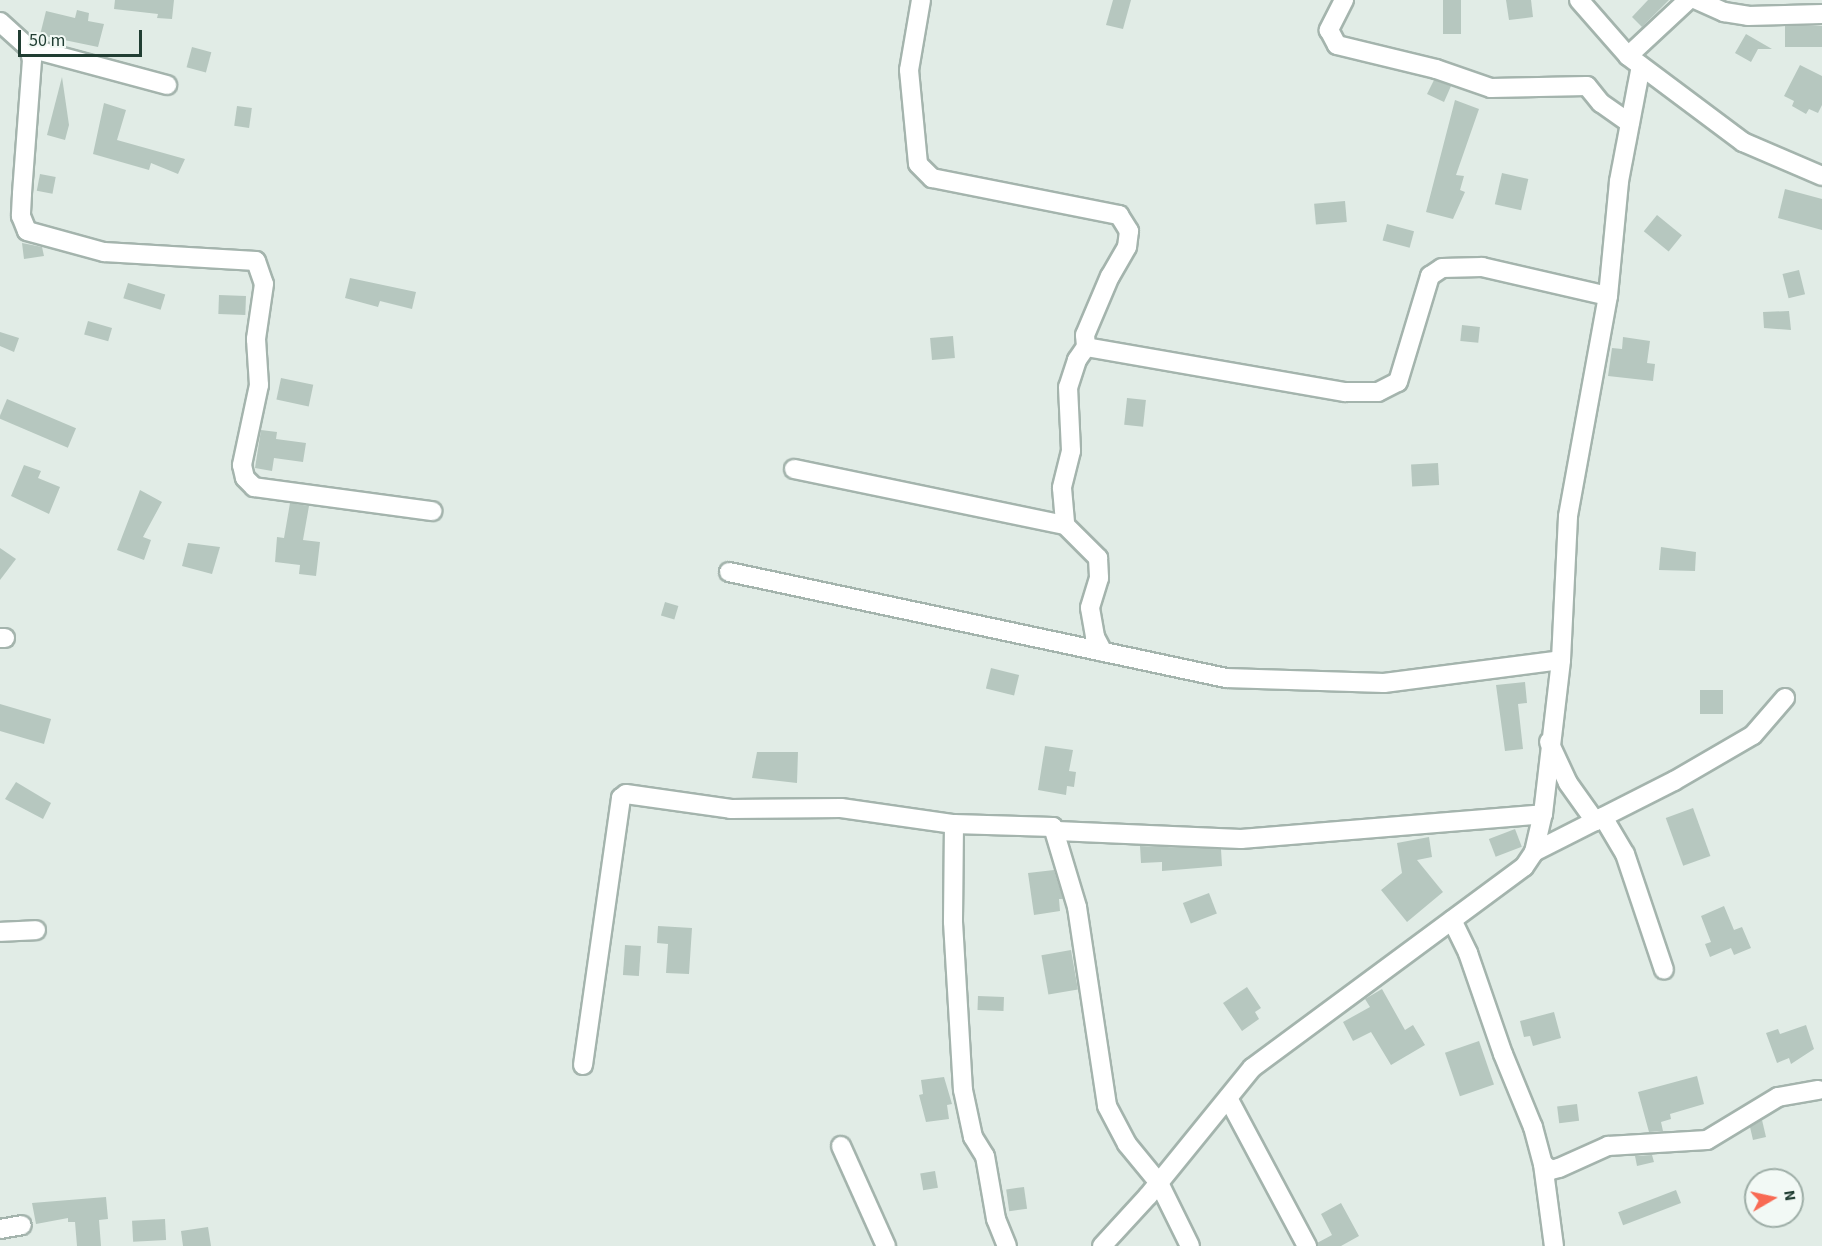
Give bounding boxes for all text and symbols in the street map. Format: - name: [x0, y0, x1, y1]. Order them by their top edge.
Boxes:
- scale bar: [21, 18, 146, 56]
- text: 50 m: [29, 28, 65, 53]
- north arrow: [1744, 1168, 1804, 1228]
- text: N: [1778, 1189, 1801, 1202]

